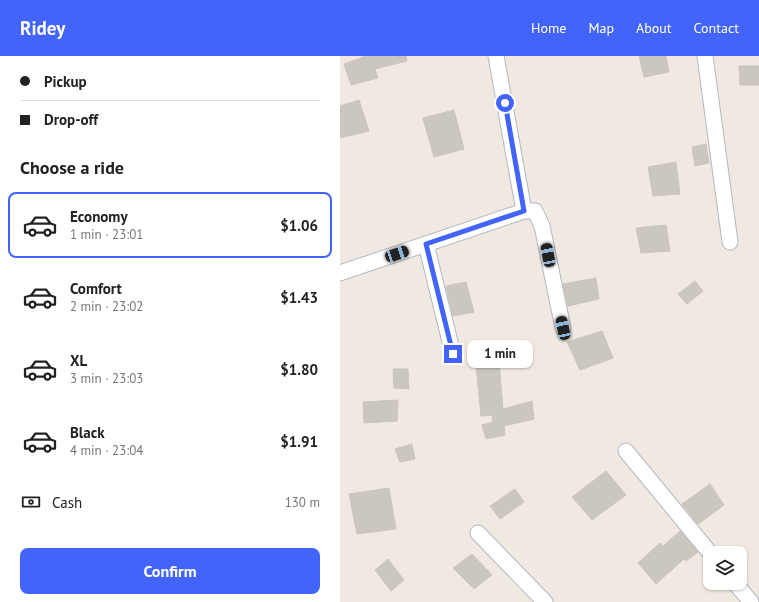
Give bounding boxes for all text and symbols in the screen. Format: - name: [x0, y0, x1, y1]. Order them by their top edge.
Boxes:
- text: Ridey: [20, 16, 65, 40]
- text: Home: [531, 19, 566, 37]
- text: Map: [588, 19, 614, 37]
- text: About: [636, 19, 672, 37]
- text: Contact: [694, 19, 739, 37]
- text: Pickup: [44, 72, 87, 91]
- route start: [496, 94, 514, 112]
- text: Drop-off: [44, 110, 98, 129]
- text: Choose a ride: [20, 156, 124, 179]
- icon: car: [22, 207, 58, 243]
- text: Economy: [70, 207, 128, 226]
- text: $1.06: [280, 216, 318, 235]
- text: 1 min · 23:01: [70, 226, 143, 243]
- car: [540, 242, 556, 268]
- car: [384, 244, 410, 264]
- icon: car: [22, 279, 58, 315]
- text: Comfort: [70, 279, 122, 298]
- text: $1.43: [280, 288, 318, 307]
- text: 2 min · 23:02: [70, 298, 143, 315]
- car: [555, 315, 571, 341]
- callout: 1 min: [467, 340, 533, 368]
- route end: [444, 345, 462, 363]
- text: 1 min: [484, 345, 516, 362]
- icon: car: [22, 351, 58, 387]
- text: XL: [70, 351, 87, 370]
- text: $1.80: [280, 360, 318, 379]
- text: 3 min · 23:03: [70, 370, 143, 387]
- icon: car: [22, 423, 58, 459]
- text: Black: [70, 423, 105, 442]
- text: $1.91: [280, 432, 318, 451]
- text: 4 min · 23:04: [70, 442, 143, 459]
- icon: cash: [20, 491, 42, 513]
- text: Cash: [52, 493, 82, 512]
- text: 130 m: [285, 494, 320, 511]
- map controls: [703, 546, 747, 590]
- button: layers: [703, 546, 747, 590]
- button: Confirm: [20, 548, 320, 594]

